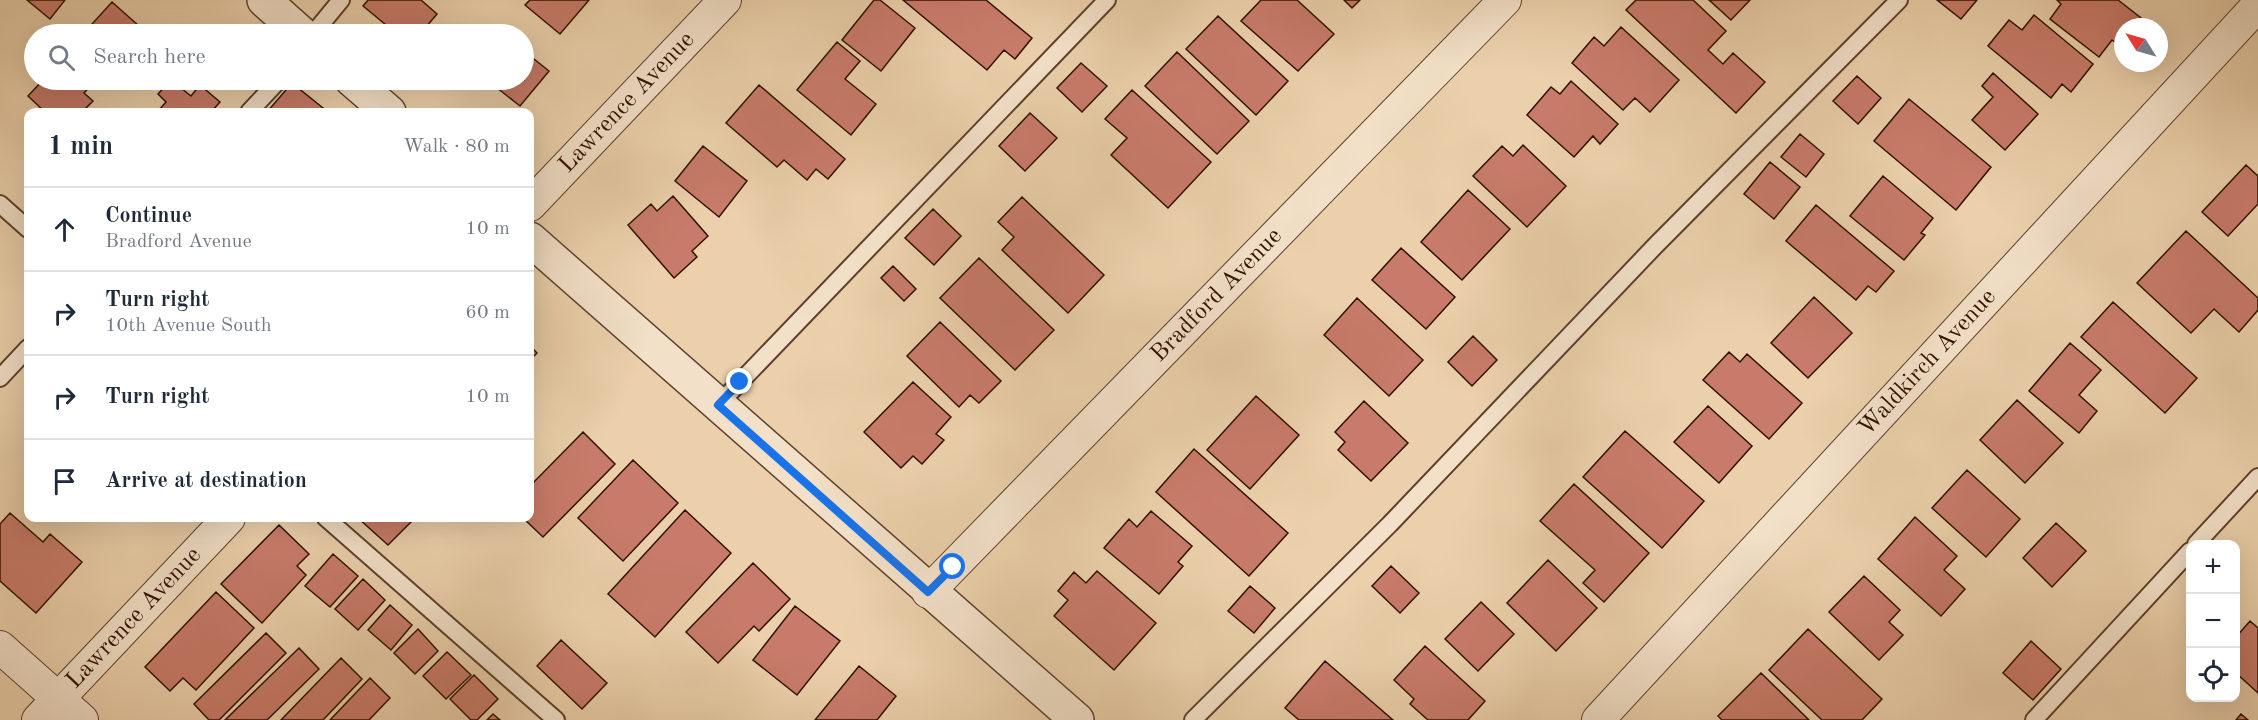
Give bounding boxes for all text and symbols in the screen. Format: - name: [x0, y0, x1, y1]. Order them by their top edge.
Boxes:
- north arrow: [2114, 18, 2168, 72]
- search box: [24, 24, 534, 90]
- street label: Lawrence Avenue: [555, 28, 699, 178]
- icon: search: [45, 41, 78, 74]
- text: Search here: [93, 46, 206, 68]
- text: 1 min: [48, 134, 113, 160]
- text: Walk · 80 m: [403, 137, 510, 157]
- text: Continue: [105, 205, 192, 227]
- icon: ahead: [48, 213, 81, 246]
- text: 10 m: [465, 219, 510, 239]
- street label: Bradford Avenue: [1147, 224, 1287, 367]
- text: Bradford Avenue: [105, 232, 252, 252]
- street label: Waldkirch Avenue: [1854, 285, 2001, 441]
- text: Turn right: [105, 289, 209, 311]
- icon: right: [48, 297, 81, 330]
- text: 60 m: [465, 303, 510, 323]
- text: 10th Avenue South: [105, 316, 272, 336]
- route end: [726, 368, 752, 394]
- icon: right: [48, 381, 81, 414]
- text: Turn right: [105, 386, 209, 408]
- text: 10 m: [465, 387, 510, 407]
- icon: arrive: [48, 465, 81, 498]
- text: Arrive at destination: [105, 470, 307, 492]
- map controls: [2186, 540, 2240, 702]
- button: +: [2186, 540, 2240, 594]
- street label: Lawrence Avenue: [62, 543, 206, 694]
- route start: [939, 553, 965, 579]
- button: −: [2186, 594, 2240, 648]
- button: locate: [2186, 648, 2240, 702]

